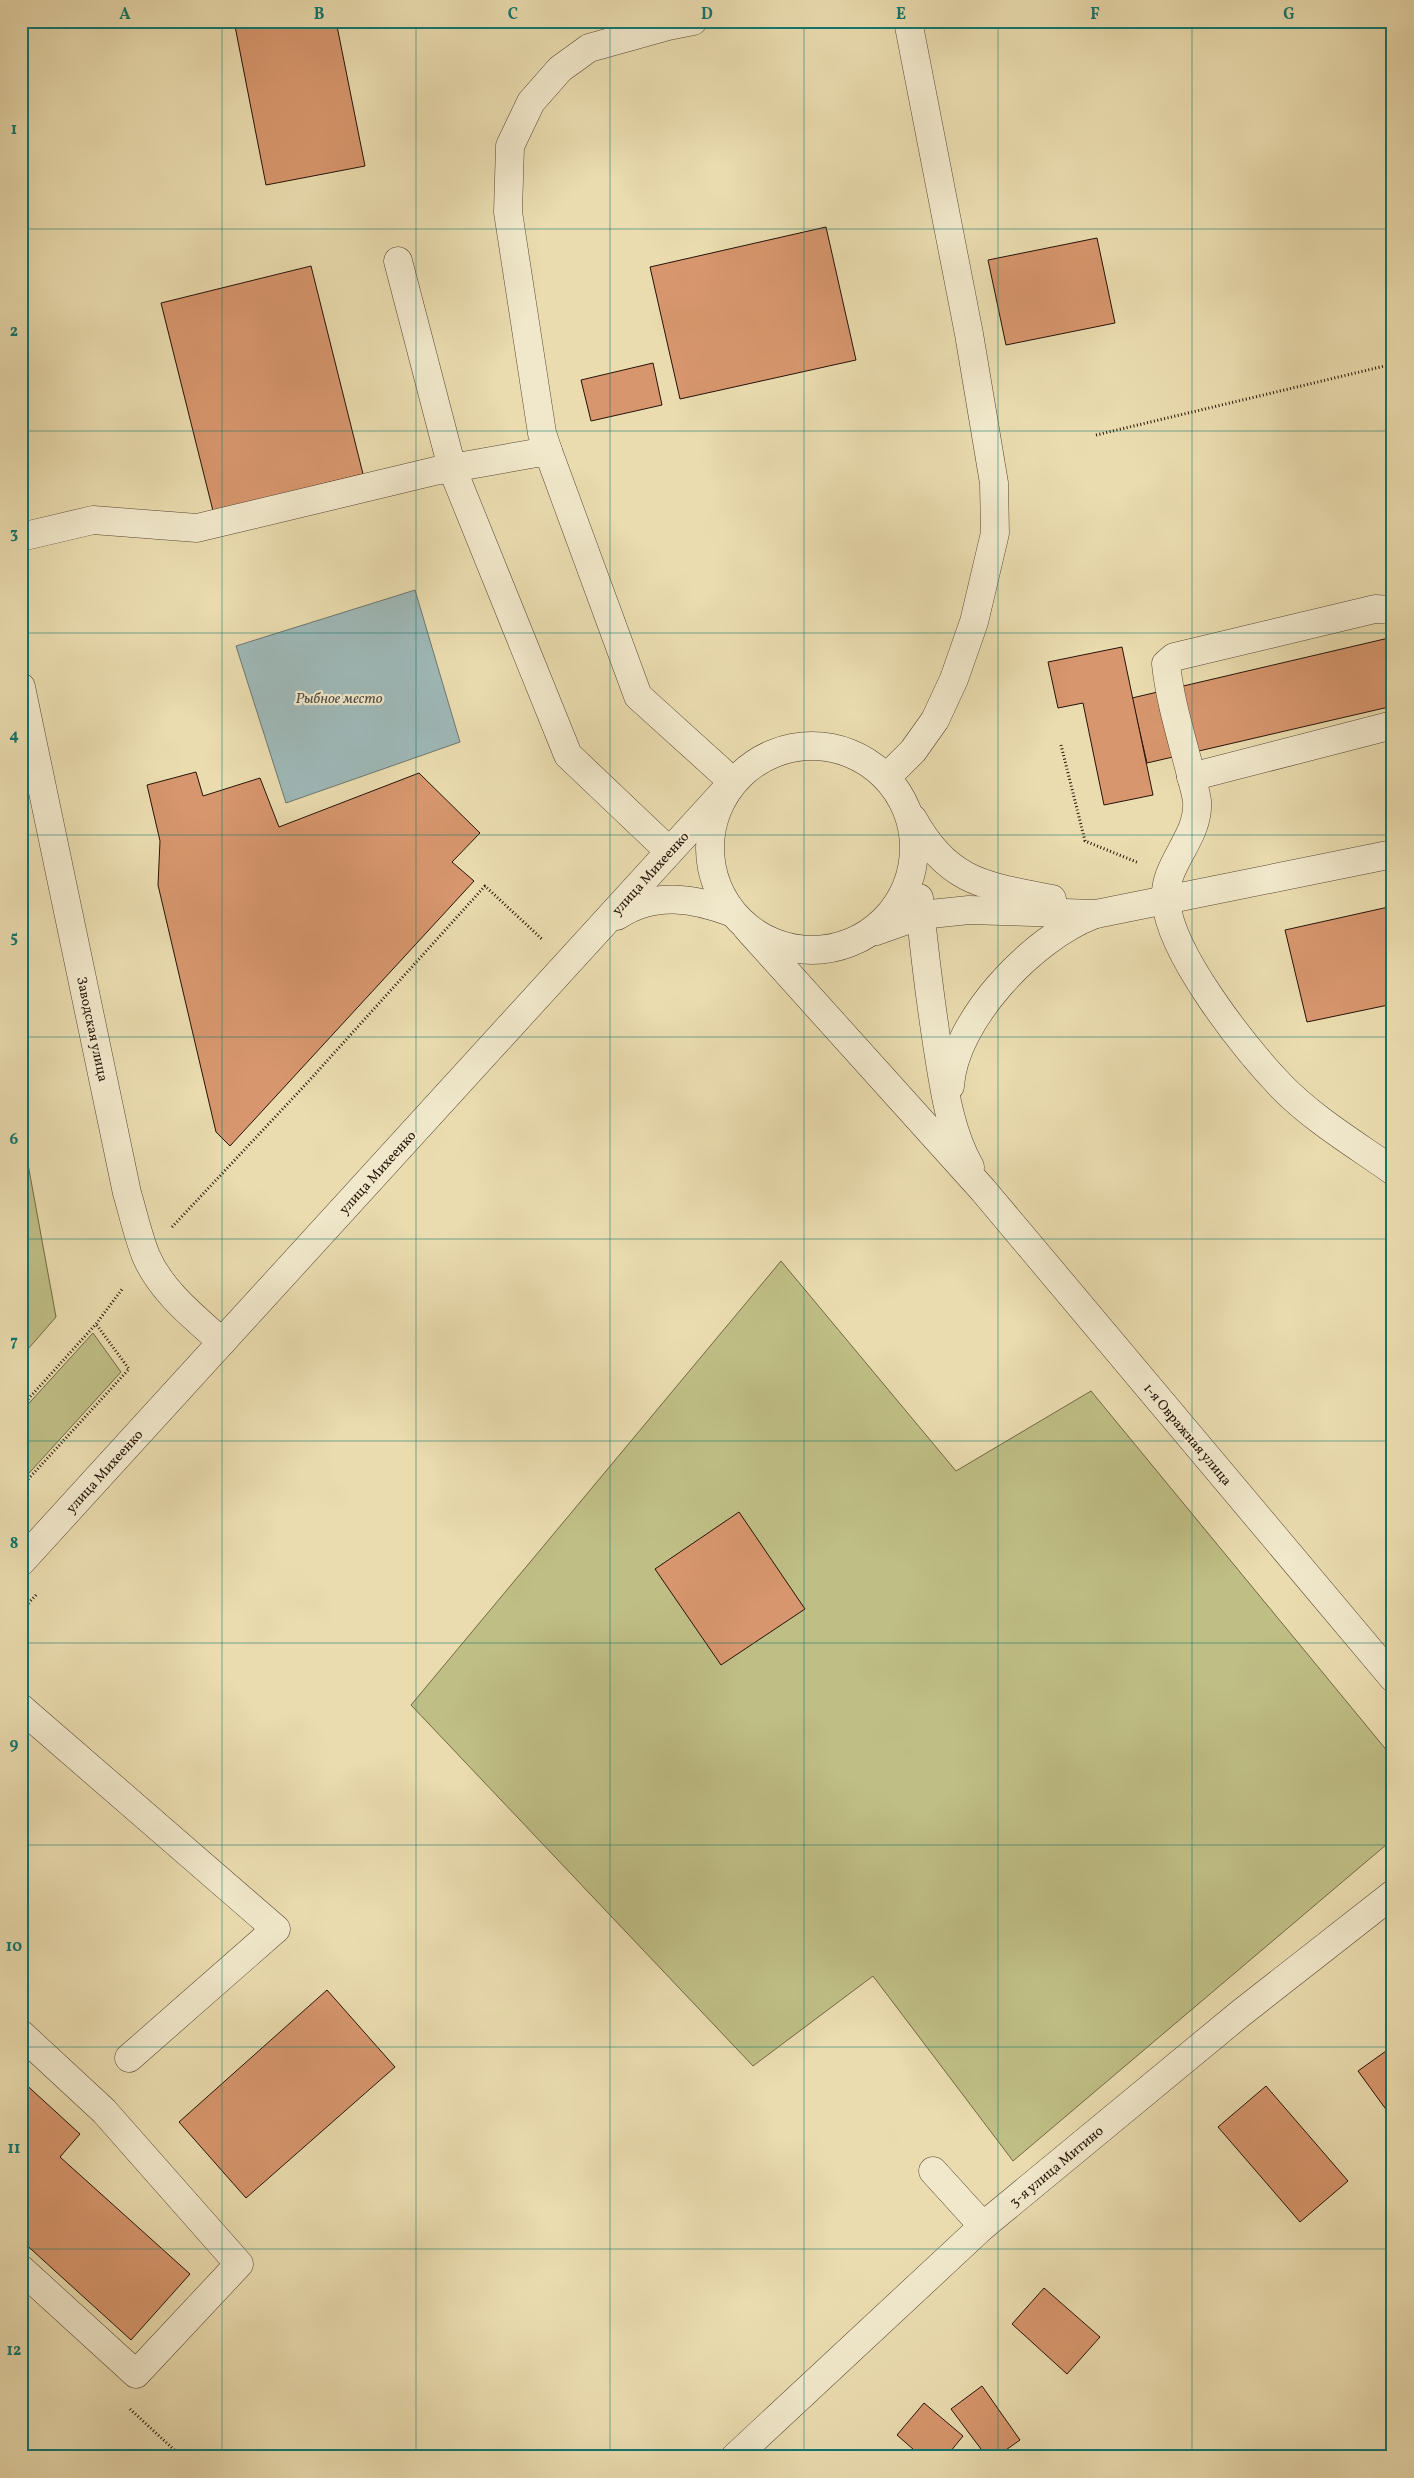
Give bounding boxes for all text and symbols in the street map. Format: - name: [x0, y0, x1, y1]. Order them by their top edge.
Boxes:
- text: A: [119, 4, 131, 26]
- text: B: [314, 4, 325, 26]
- text: C: [508, 4, 518, 26]
- text: D: [701, 4, 713, 26]
- text: E: [896, 4, 906, 26]
- text: F: [1090, 4, 1100, 26]
- text: G: [1283, 4, 1295, 26]
- text: 1: [11, 119, 17, 141]
- text: 2: [10, 321, 18, 343]
- text: 3: [10, 523, 18, 545]
- water label: Рыбное место: [295, 689, 383, 710]
- text: 4: [9, 725, 19, 747]
- street label: улица Михеенко: [608, 828, 694, 920]
- text: 5: [10, 927, 18, 949]
- street label: Заводская улица: [71, 975, 112, 1084]
- street label: улица Михеенко: [335, 1127, 421, 1219]
- text: 6: [10, 1129, 19, 1151]
- text: 7: [10, 1331, 18, 1353]
- street label: 1-я Овражная улица: [1138, 1380, 1235, 1490]
- street label: улица Михеенко: [62, 1426, 148, 1518]
- text: 8: [10, 1533, 18, 1555]
- text: 9: [10, 1734, 19, 1756]
- text: 10: [6, 1936, 22, 1958]
- street label: 3-я улица Митино: [1006, 2122, 1108, 2212]
- text: 11: [8, 2138, 20, 2160]
- text: 12: [7, 2340, 21, 2362]

